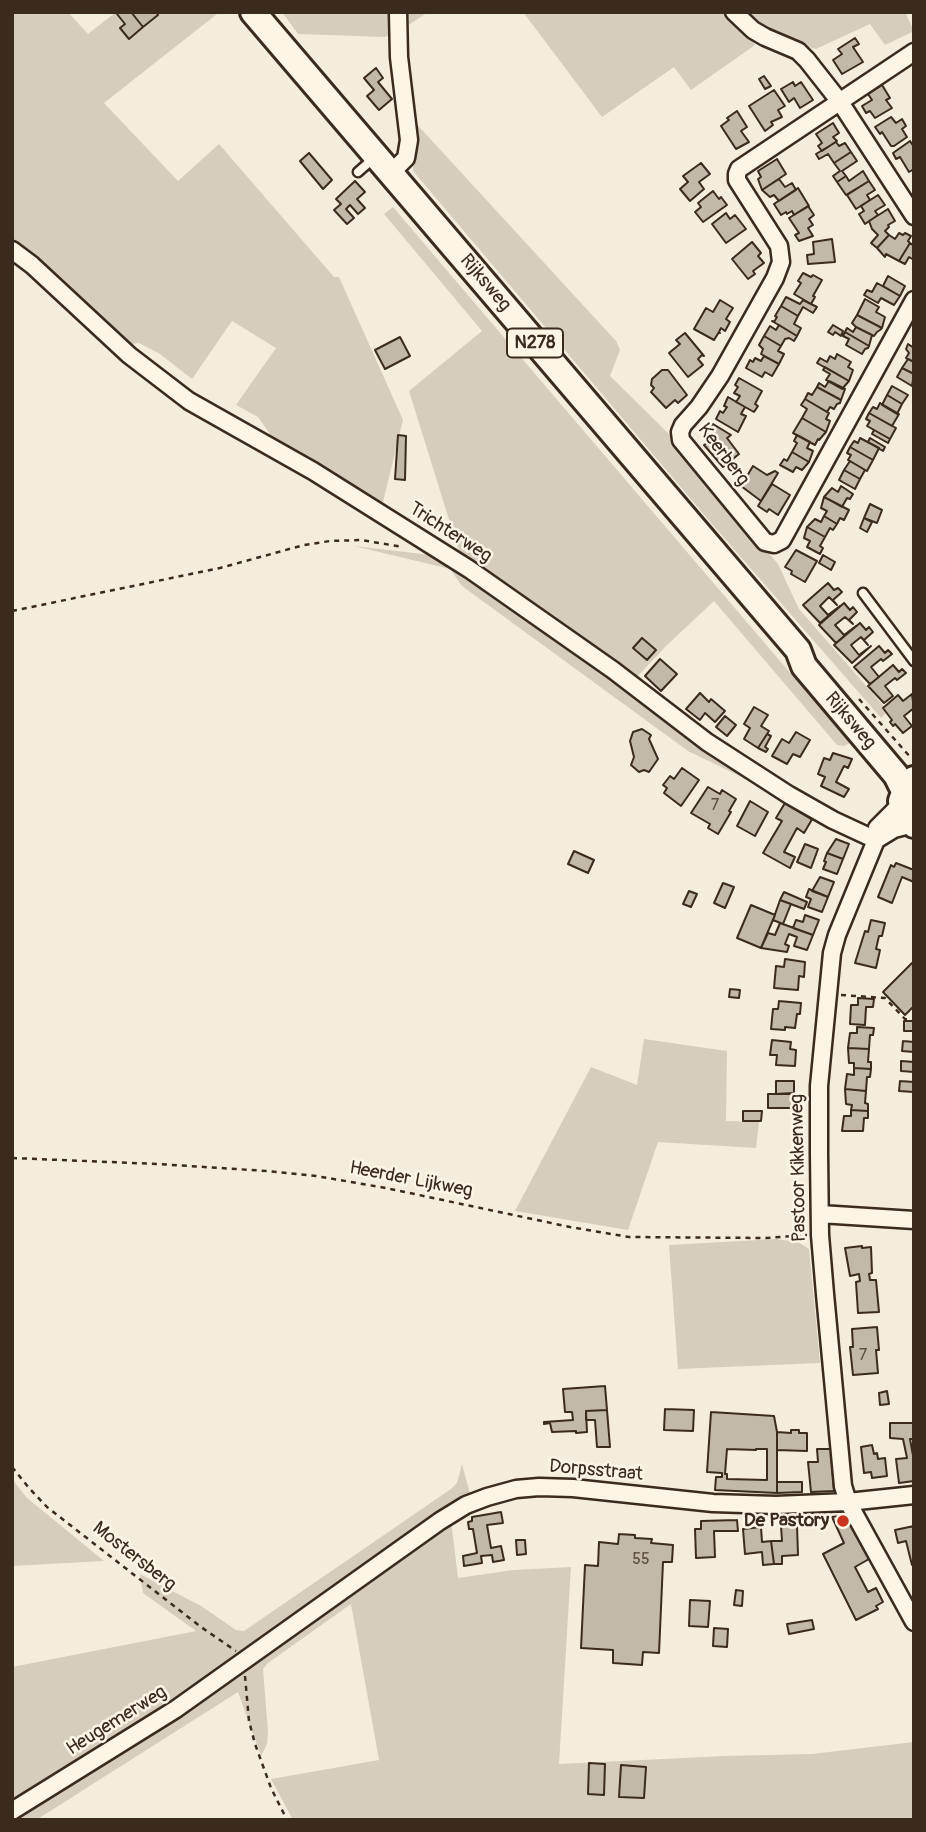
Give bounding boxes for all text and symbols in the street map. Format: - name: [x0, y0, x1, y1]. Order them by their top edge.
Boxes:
- street label: Rijksweg: [455, 250, 515, 316]
- road number: N278: [507, 328, 563, 358]
- street label: Keerberg: [692, 419, 754, 491]
- street label: Trichterweg: [404, 498, 496, 568]
- street label: Rijksweg: [820, 688, 880, 754]
- house number: 7: [711, 796, 719, 816]
- street label: Pastoor Kikkenweg: [786, 1094, 812, 1242]
- street label: Heerder Lijkweg: [347, 1157, 475, 1203]
- house number: 7: [859, 1346, 867, 1366]
- street label: Dorpsstraat: [548, 1456, 644, 1486]
- place label: De Pastory: [744, 1510, 829, 1532]
- marker: De Pastory: [835, 1513, 851, 1529]
- street label: Mostersberg: [88, 1517, 180, 1597]
- house number: 55: [632, 1550, 650, 1570]
- street label: Heugemerweg: [63, 1681, 171, 1761]

